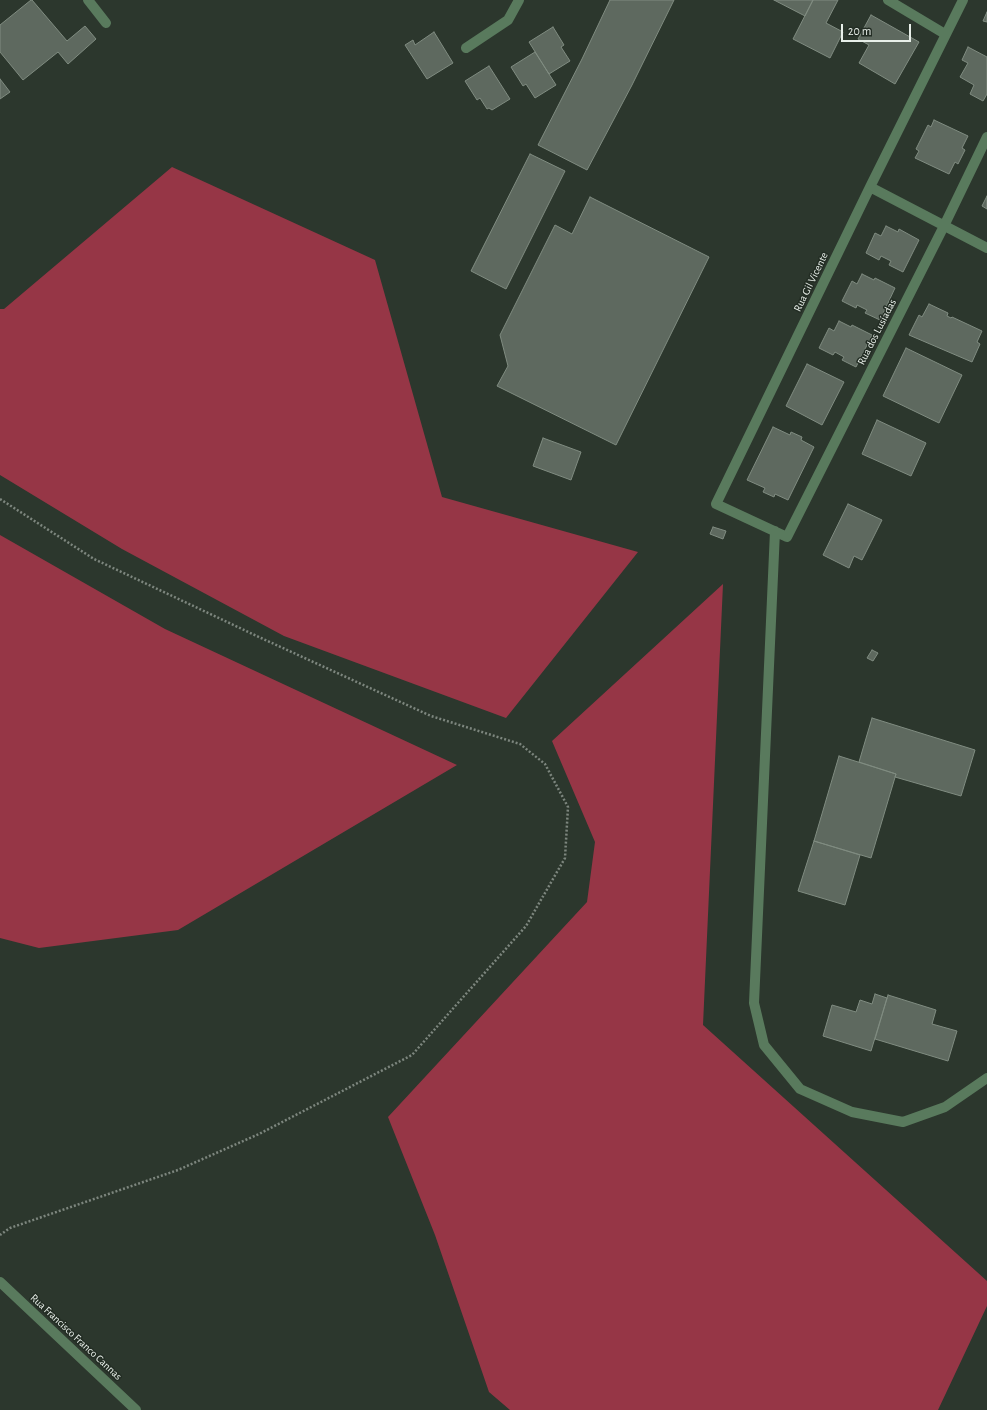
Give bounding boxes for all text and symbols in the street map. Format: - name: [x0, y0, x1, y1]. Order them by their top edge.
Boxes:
- scale bar: [843, 16, 913, 42]
- text: 20 m: [848, 25, 871, 37]
- street label: Rua Gil Vicente: [791, 250, 831, 314]
- street label: Rua dos Lusíadas: [855, 297, 899, 367]
- street label: Rua Francisco Franco Cannas: [28, 1291, 124, 1383]

